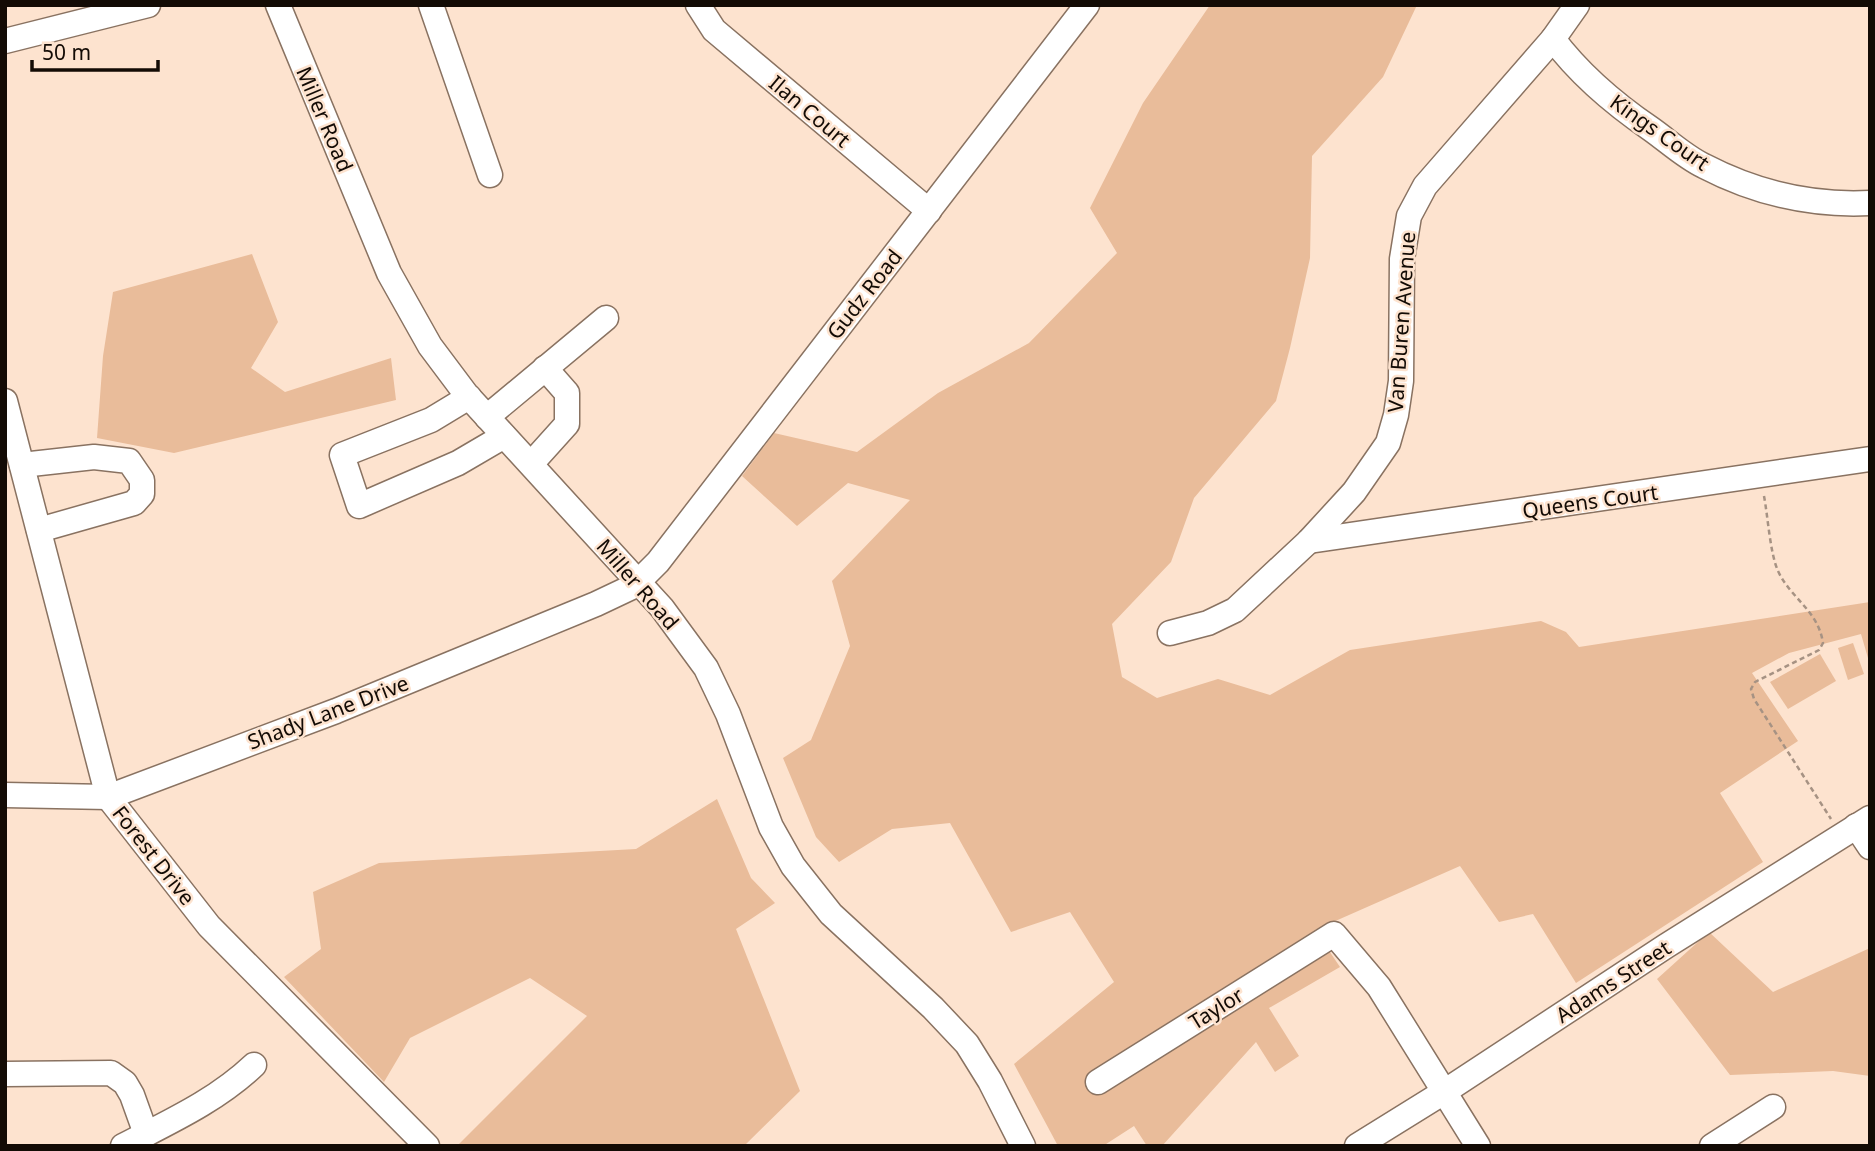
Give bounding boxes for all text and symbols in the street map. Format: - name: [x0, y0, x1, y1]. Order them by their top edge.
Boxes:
- scale bar: [32, 28, 158, 72]
- text: 50 m: [42, 38, 91, 66]
- street label: Miller Road: [290, 62, 360, 176]
- street label: Ilan Court: [763, 69, 857, 153]
- street label: Kings Court: [1605, 88, 1715, 177]
- street label: Van Buren Avenue: [1381, 231, 1421, 413]
- street label: Gudz Road: [820, 243, 908, 345]
- street label: Queens Court: [1520, 478, 1660, 524]
- street label: Miller Road: [591, 533, 685, 635]
- street label: Shady Lane Drive: [243, 668, 413, 756]
- street label: Forest Drive: [106, 800, 202, 910]
- street label: Adams Street: [1550, 933, 1676, 1029]
- street label: Taylor: [1183, 980, 1249, 1036]

